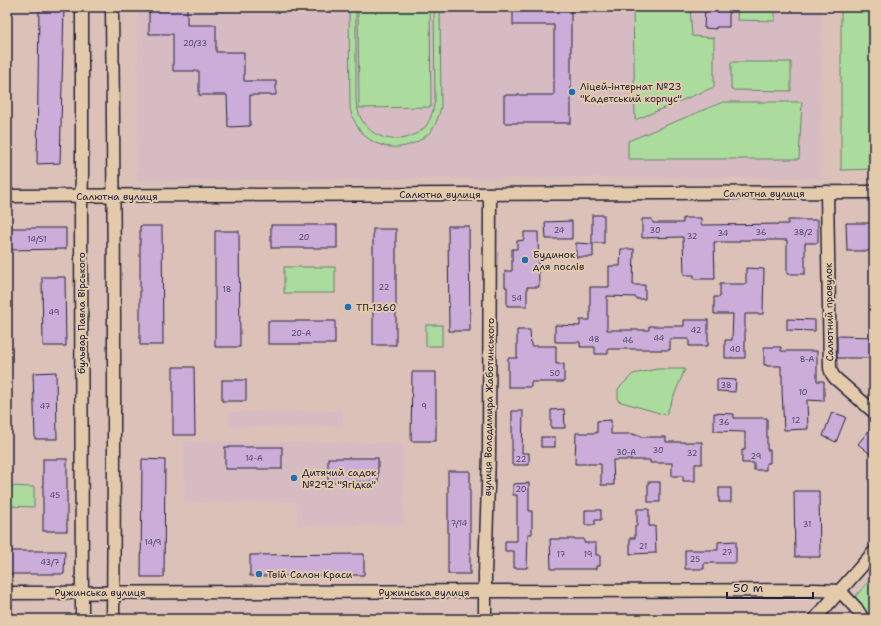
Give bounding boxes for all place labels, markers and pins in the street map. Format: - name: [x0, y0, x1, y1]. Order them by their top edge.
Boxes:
- place label: Ліцей-інтернат №23 "Кадетський корпус": [580, 80, 682, 105]
- marker: Ліцей-інтернат №23 "Кадетський корпус": [567, 87, 577, 97]
- place label: Будинок для послів: [533, 248, 584, 273]
- marker: Будинок для послів: [520, 255, 530, 265]
- place label: ТП-1360: [356, 301, 396, 314]
- marker: ТП-1360: [343, 302, 353, 312]
- place label: Дитячий садок №292 "Ягідка": [302, 466, 377, 491]
- marker: Дитячий садок №292 "Ягідка": [289, 473, 299, 483]
- place label: Твій Салон Краси: [267, 568, 353, 581]
- marker: Твій Салон Краси: [254, 569, 264, 579]

